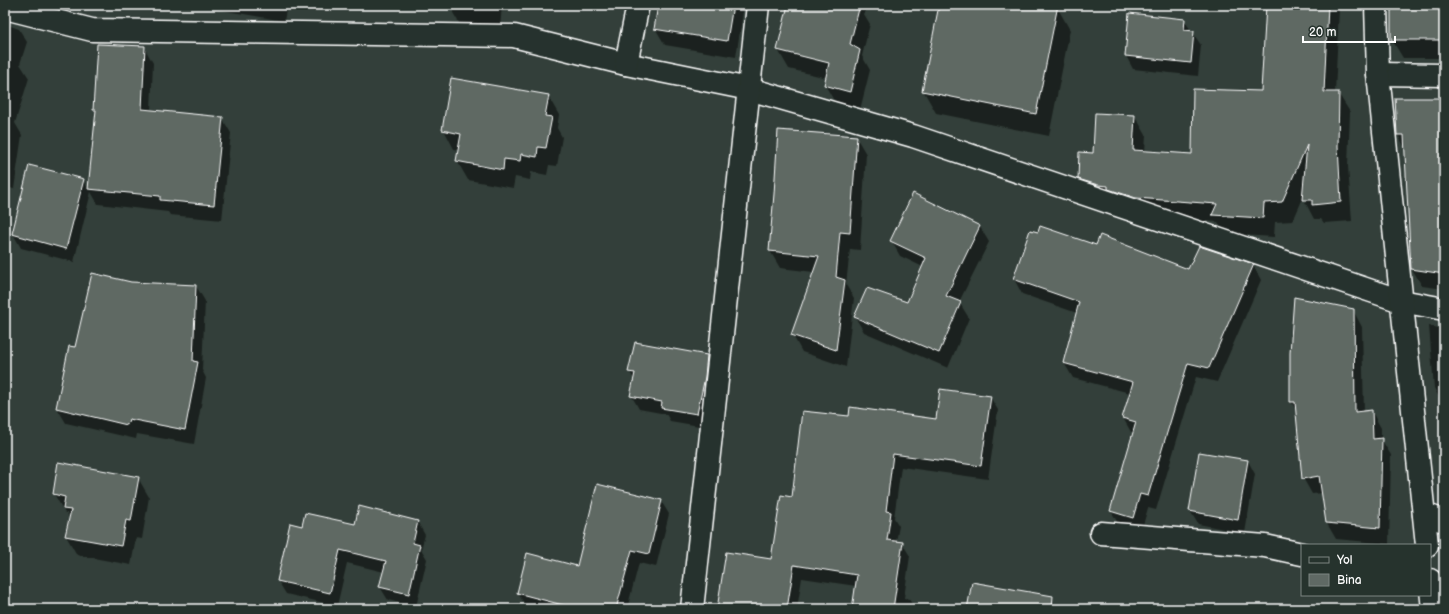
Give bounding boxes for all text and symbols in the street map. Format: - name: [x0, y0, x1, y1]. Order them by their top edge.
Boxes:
- scale bar: [1303, 18, 1395, 44]
- text: 20 m: [1309, 25, 1336, 40]
- legend: [1301, 544, 1431, 596]
- text: Yol: [1336, 553, 1352, 568]
- text: Bina: [1337, 573, 1362, 588]

